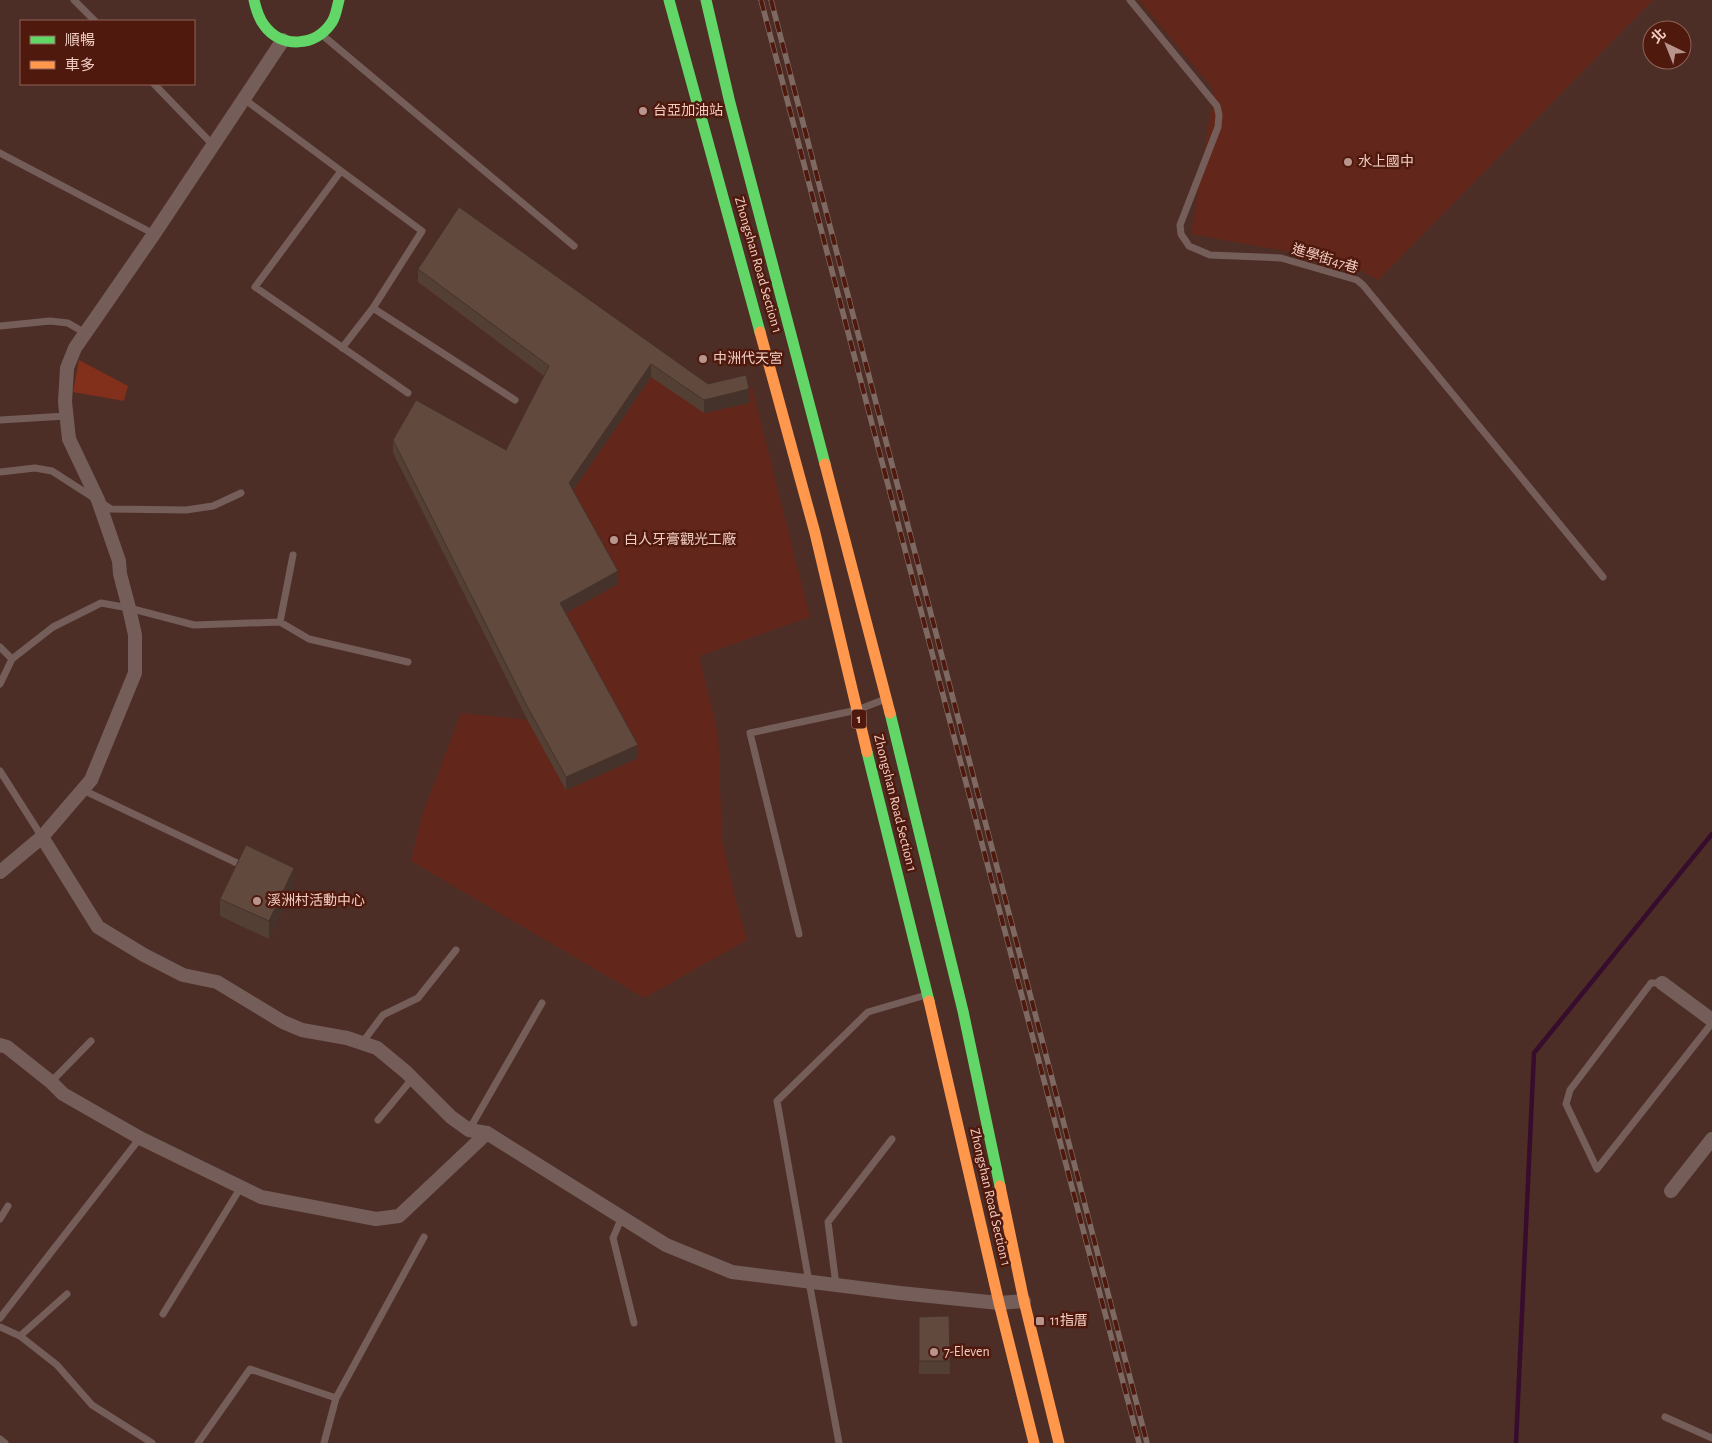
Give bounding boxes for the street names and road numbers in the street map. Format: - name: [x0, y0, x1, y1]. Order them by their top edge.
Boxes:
- street label: Zhongshan Road Section 1: [732, 195, 784, 335]
- street label: 進學街47巷: [1290, 241, 1360, 276]
- road number: 1: [852, 710, 866, 729]
- street label: Zhongshan Road Section 1: [871, 733, 919, 873]
- street label: Zhongshan Road Section 1: [967, 1127, 1013, 1267]

